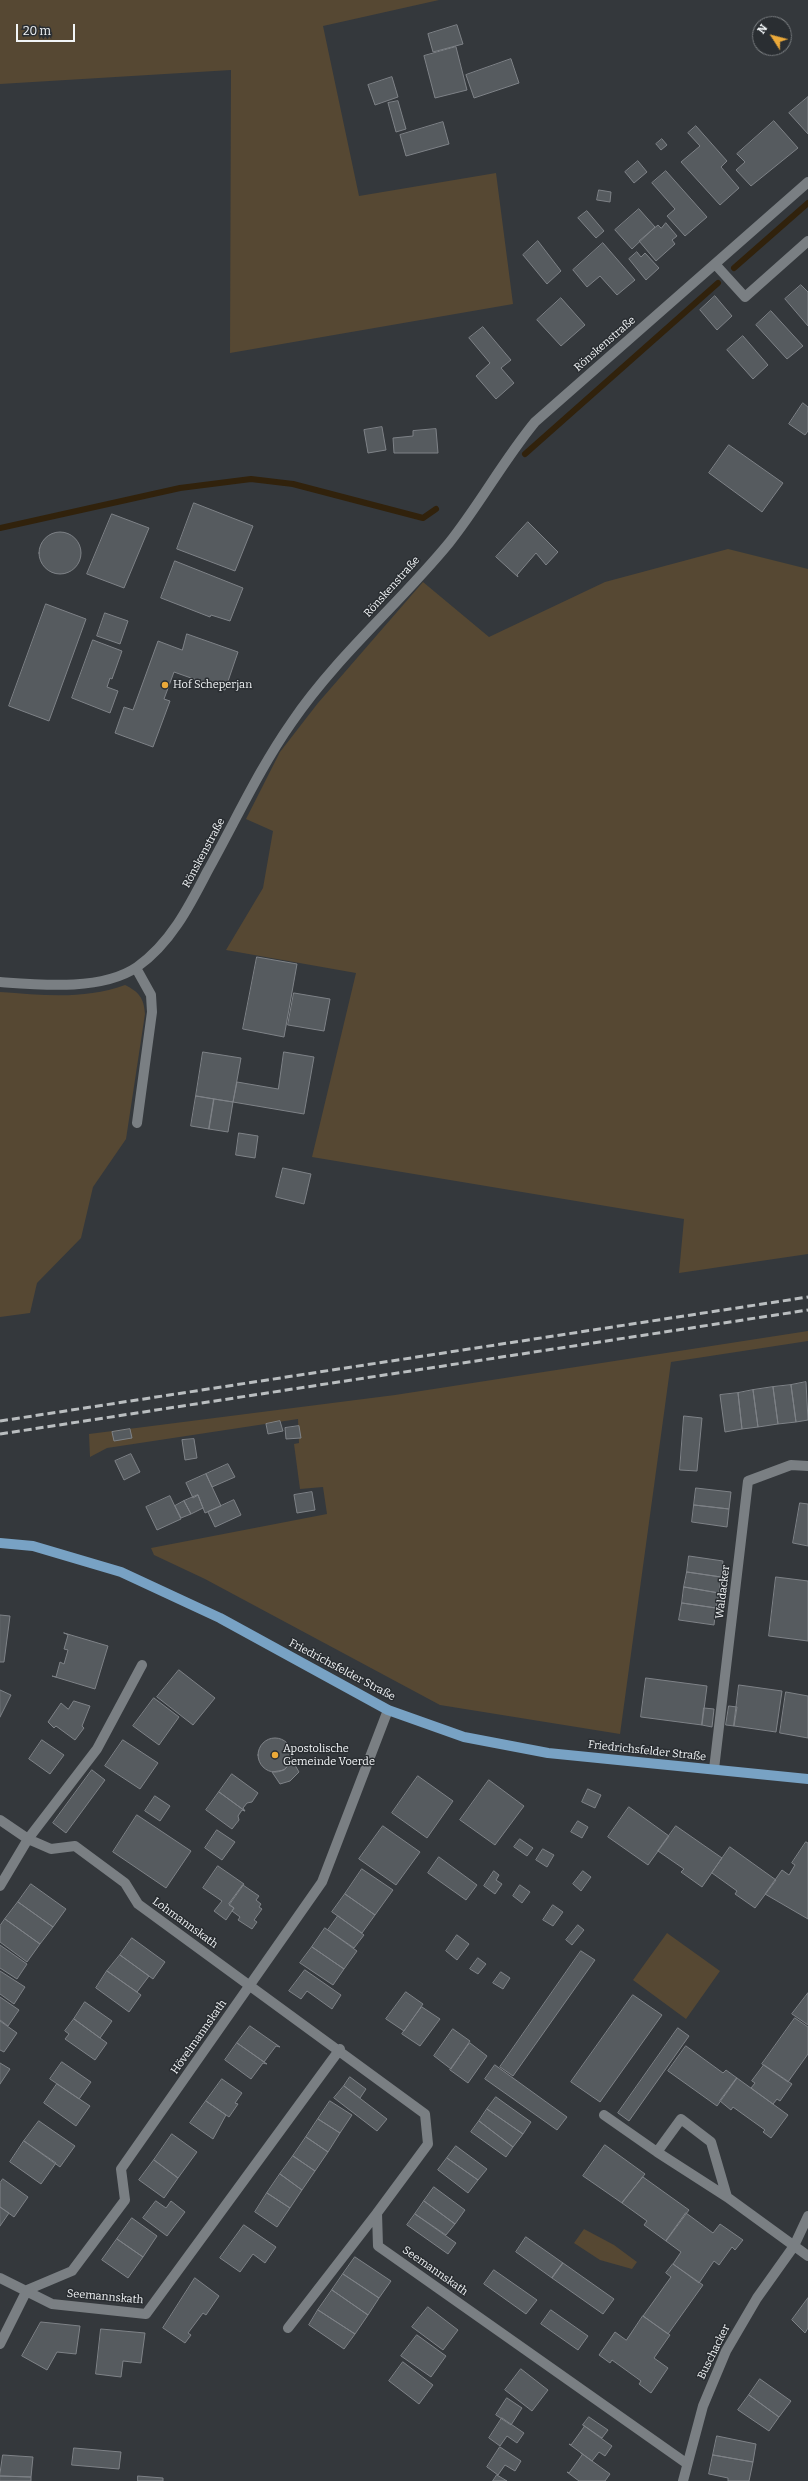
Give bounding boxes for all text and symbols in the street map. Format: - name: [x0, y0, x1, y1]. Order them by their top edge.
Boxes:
- scale bar: [18, 16, 77, 42]
- north arrow: [752, 16, 792, 56]
- text: N: [755, 22, 770, 36]
- text: 20 m: [23, 24, 51, 38]
- street label: Rönskenstraße: [572, 314, 638, 374]
- street label: Rönskenstraße: [361, 554, 423, 620]
- place label: Hof Scheperjan: [173, 678, 252, 692]
- marker: Hof Scheperjan: [160, 680, 170, 690]
- street label: Rönskenstraße: [180, 816, 228, 890]
- street label: Waldacker: [713, 1564, 733, 1620]
- street label: Friedrichsfelder Straße: [287, 1636, 397, 1704]
- street label: Friedrichsfelder Straße: [587, 1738, 707, 1764]
- place label: Apostolische Gemeinde Voerde: [283, 1742, 375, 1768]
- marker: Apostolische Gemeinde Voerde: [270, 1750, 280, 1760]
- street label: Lohmannskath: [150, 1895, 220, 1951]
- street label: Hövelmannskath: [168, 1997, 230, 2077]
- street label: Seemannskath: [400, 2244, 470, 2298]
- street label: Seemannskath: [66, 2287, 144, 2307]
- street label: Buschacker: [695, 2322, 733, 2382]

